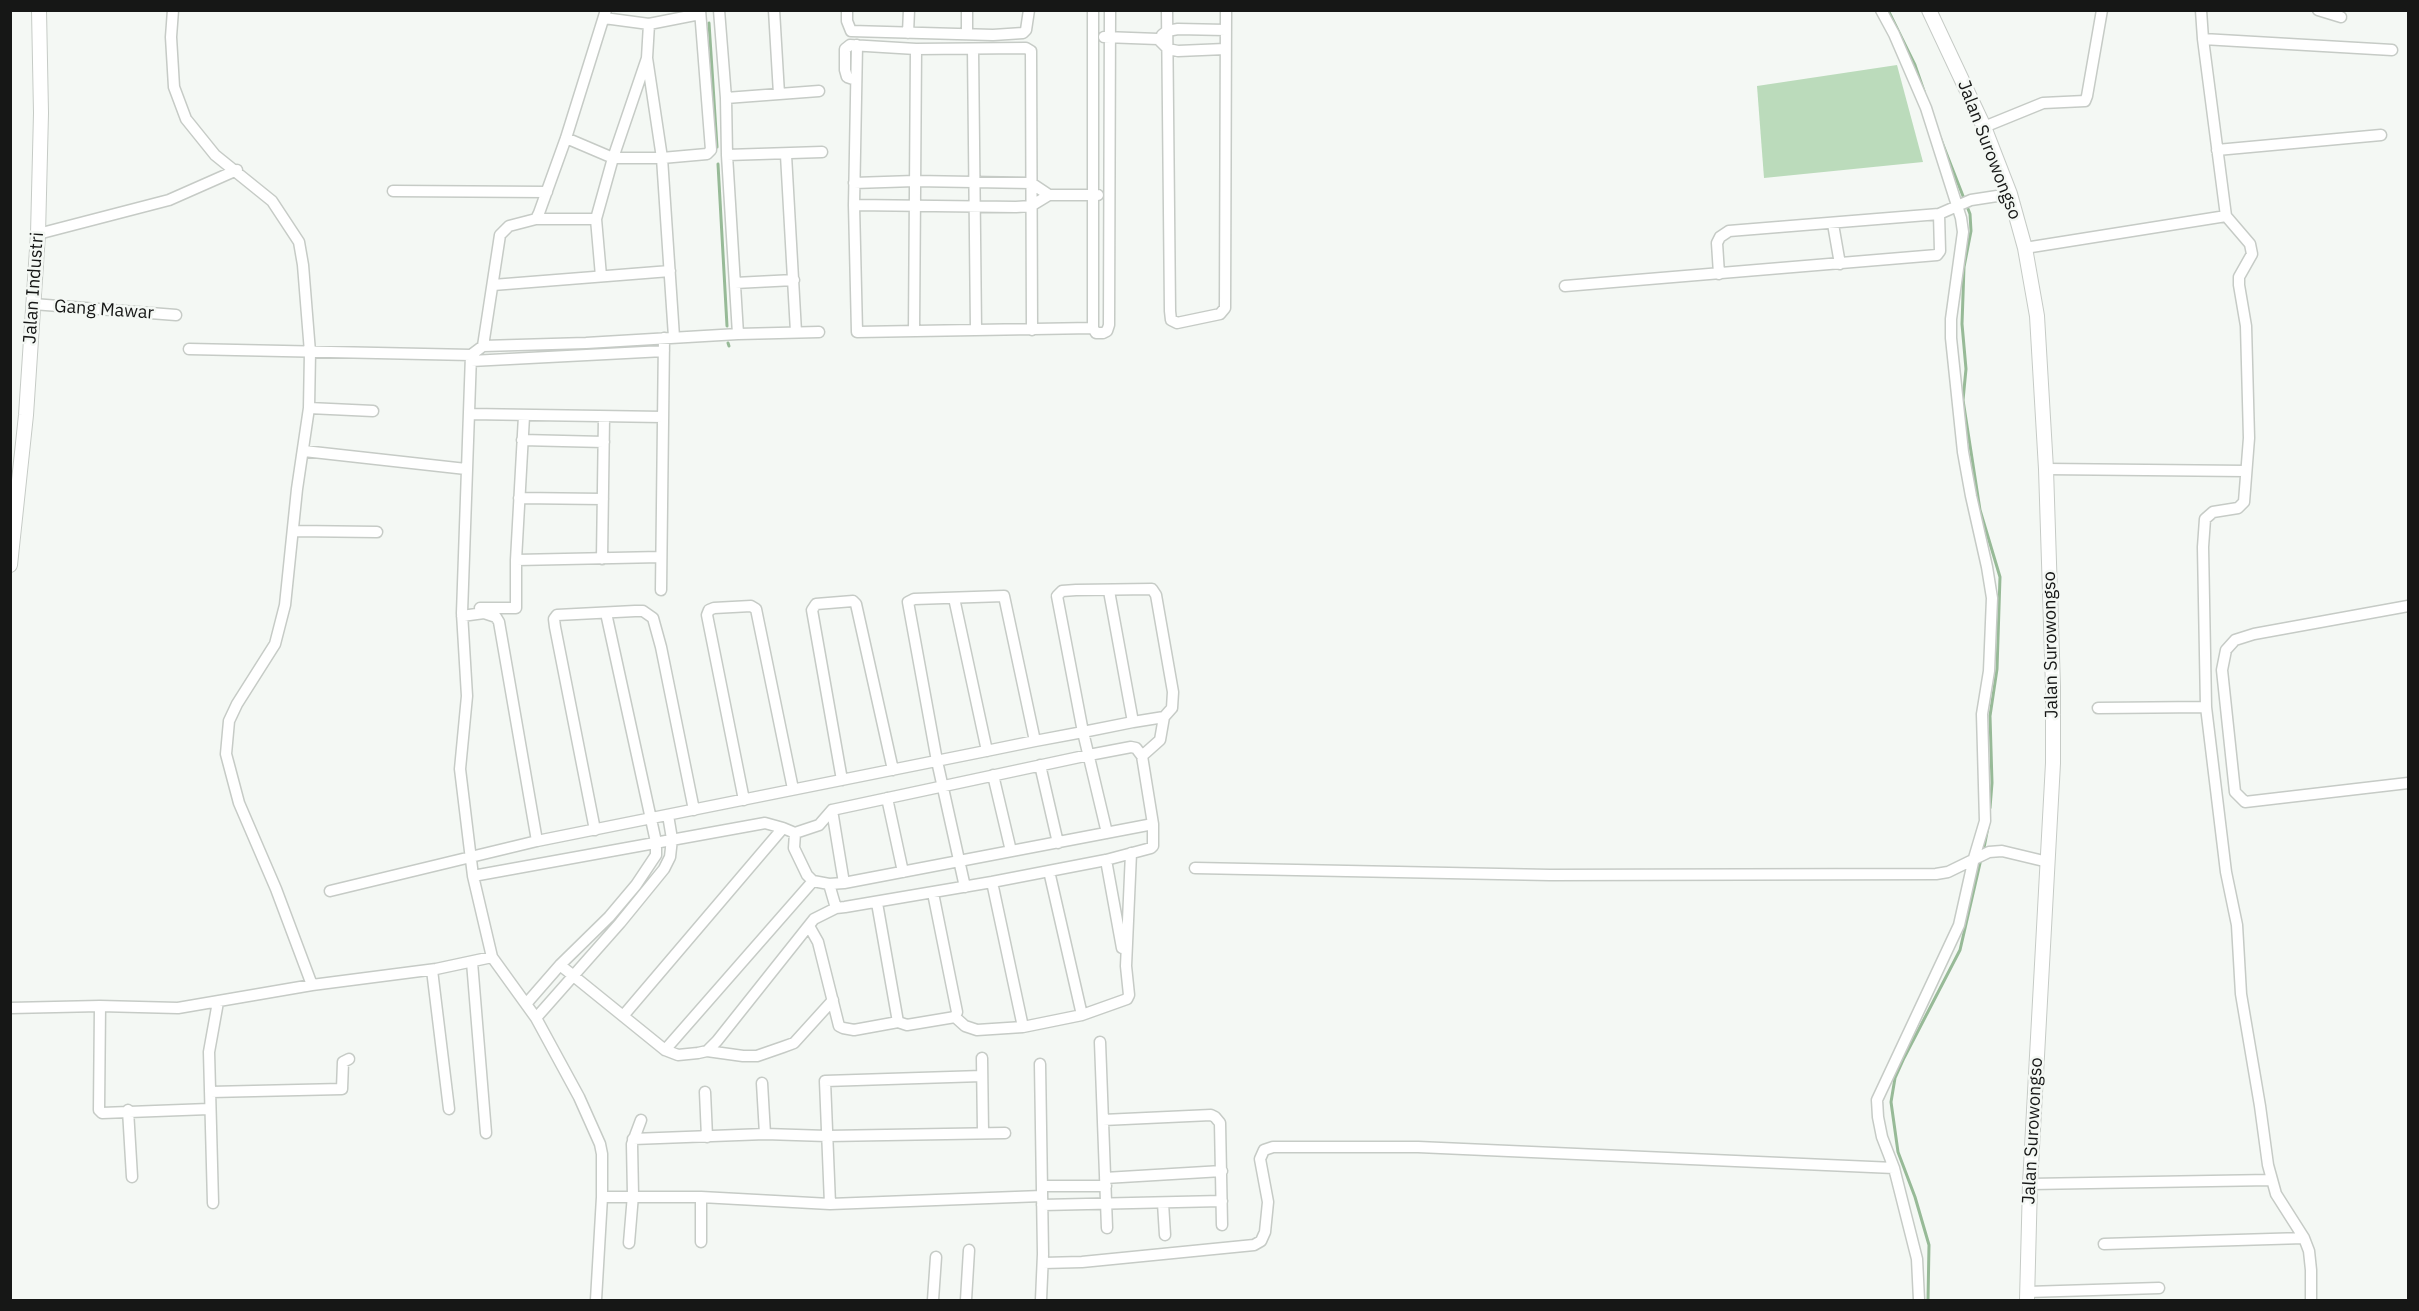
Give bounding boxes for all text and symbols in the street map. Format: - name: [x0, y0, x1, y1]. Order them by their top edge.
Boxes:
- street label: Jalan Surowongso: [1953, 77, 2025, 223]
- street label: Jalan Industri: [19, 231, 49, 345]
- street label: Gang Mawar: [53, 296, 155, 324]
- street label: Jalan Surowongso: [2039, 571, 2063, 719]
- street label: Jalan Surowongso: [2018, 1057, 2048, 1205]

